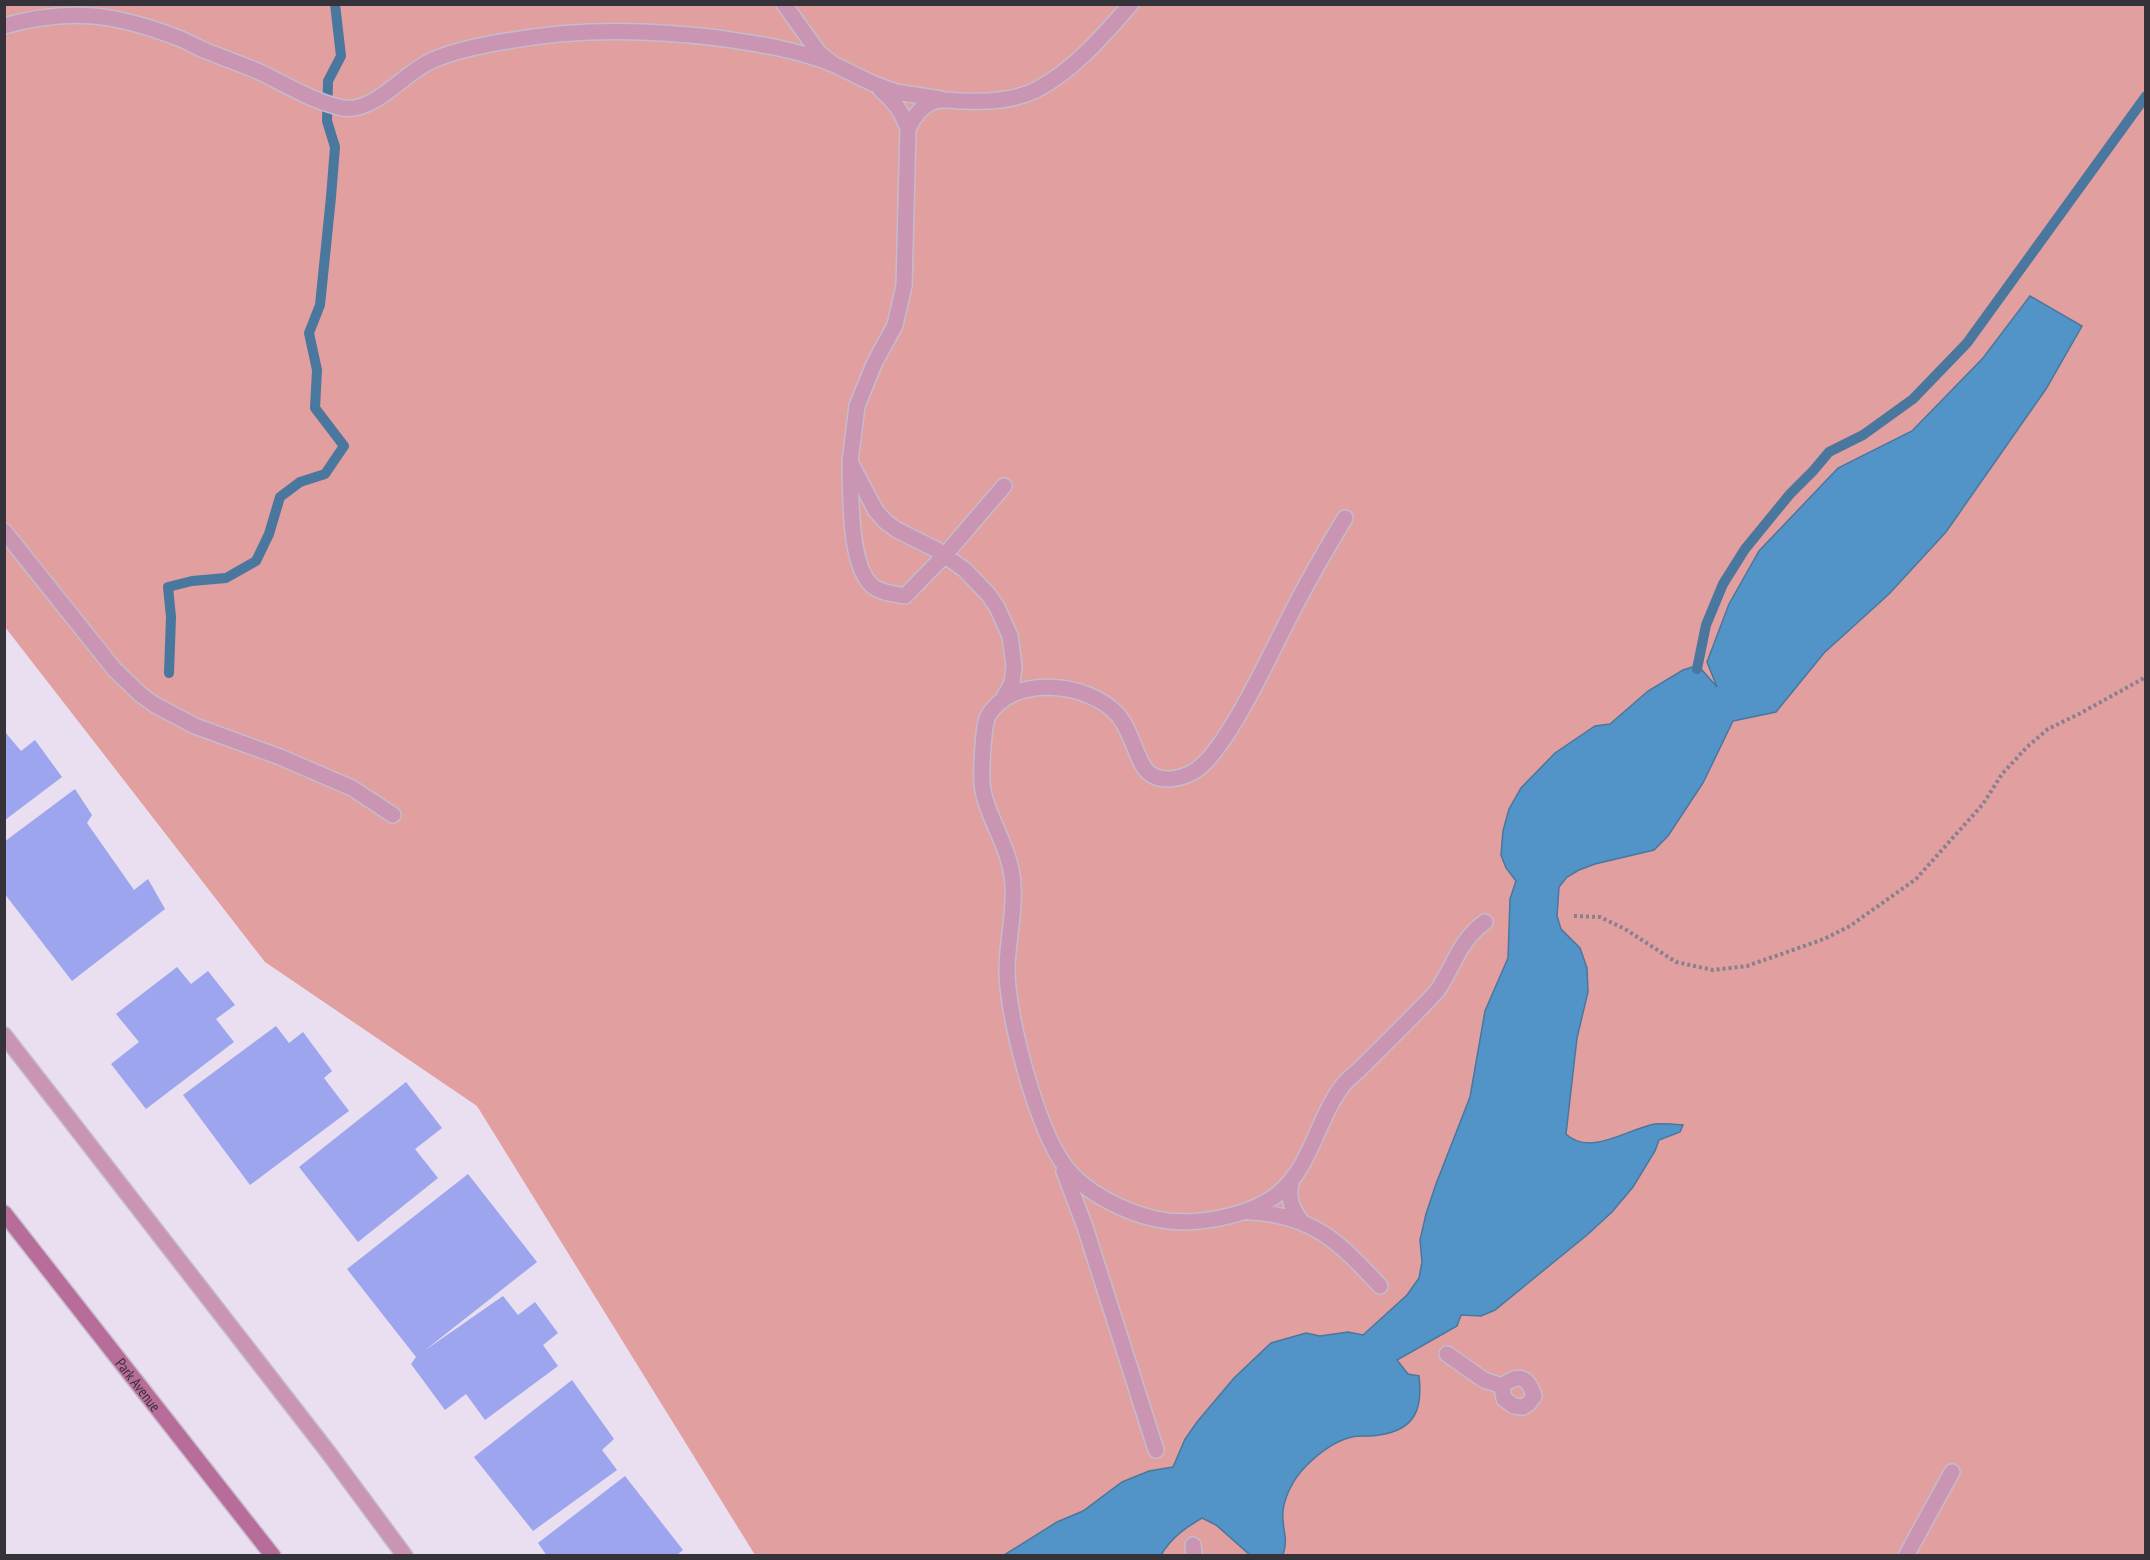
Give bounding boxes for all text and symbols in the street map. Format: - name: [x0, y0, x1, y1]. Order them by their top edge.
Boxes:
- street label: Park Avenue: [112, 1354, 165, 1415]

